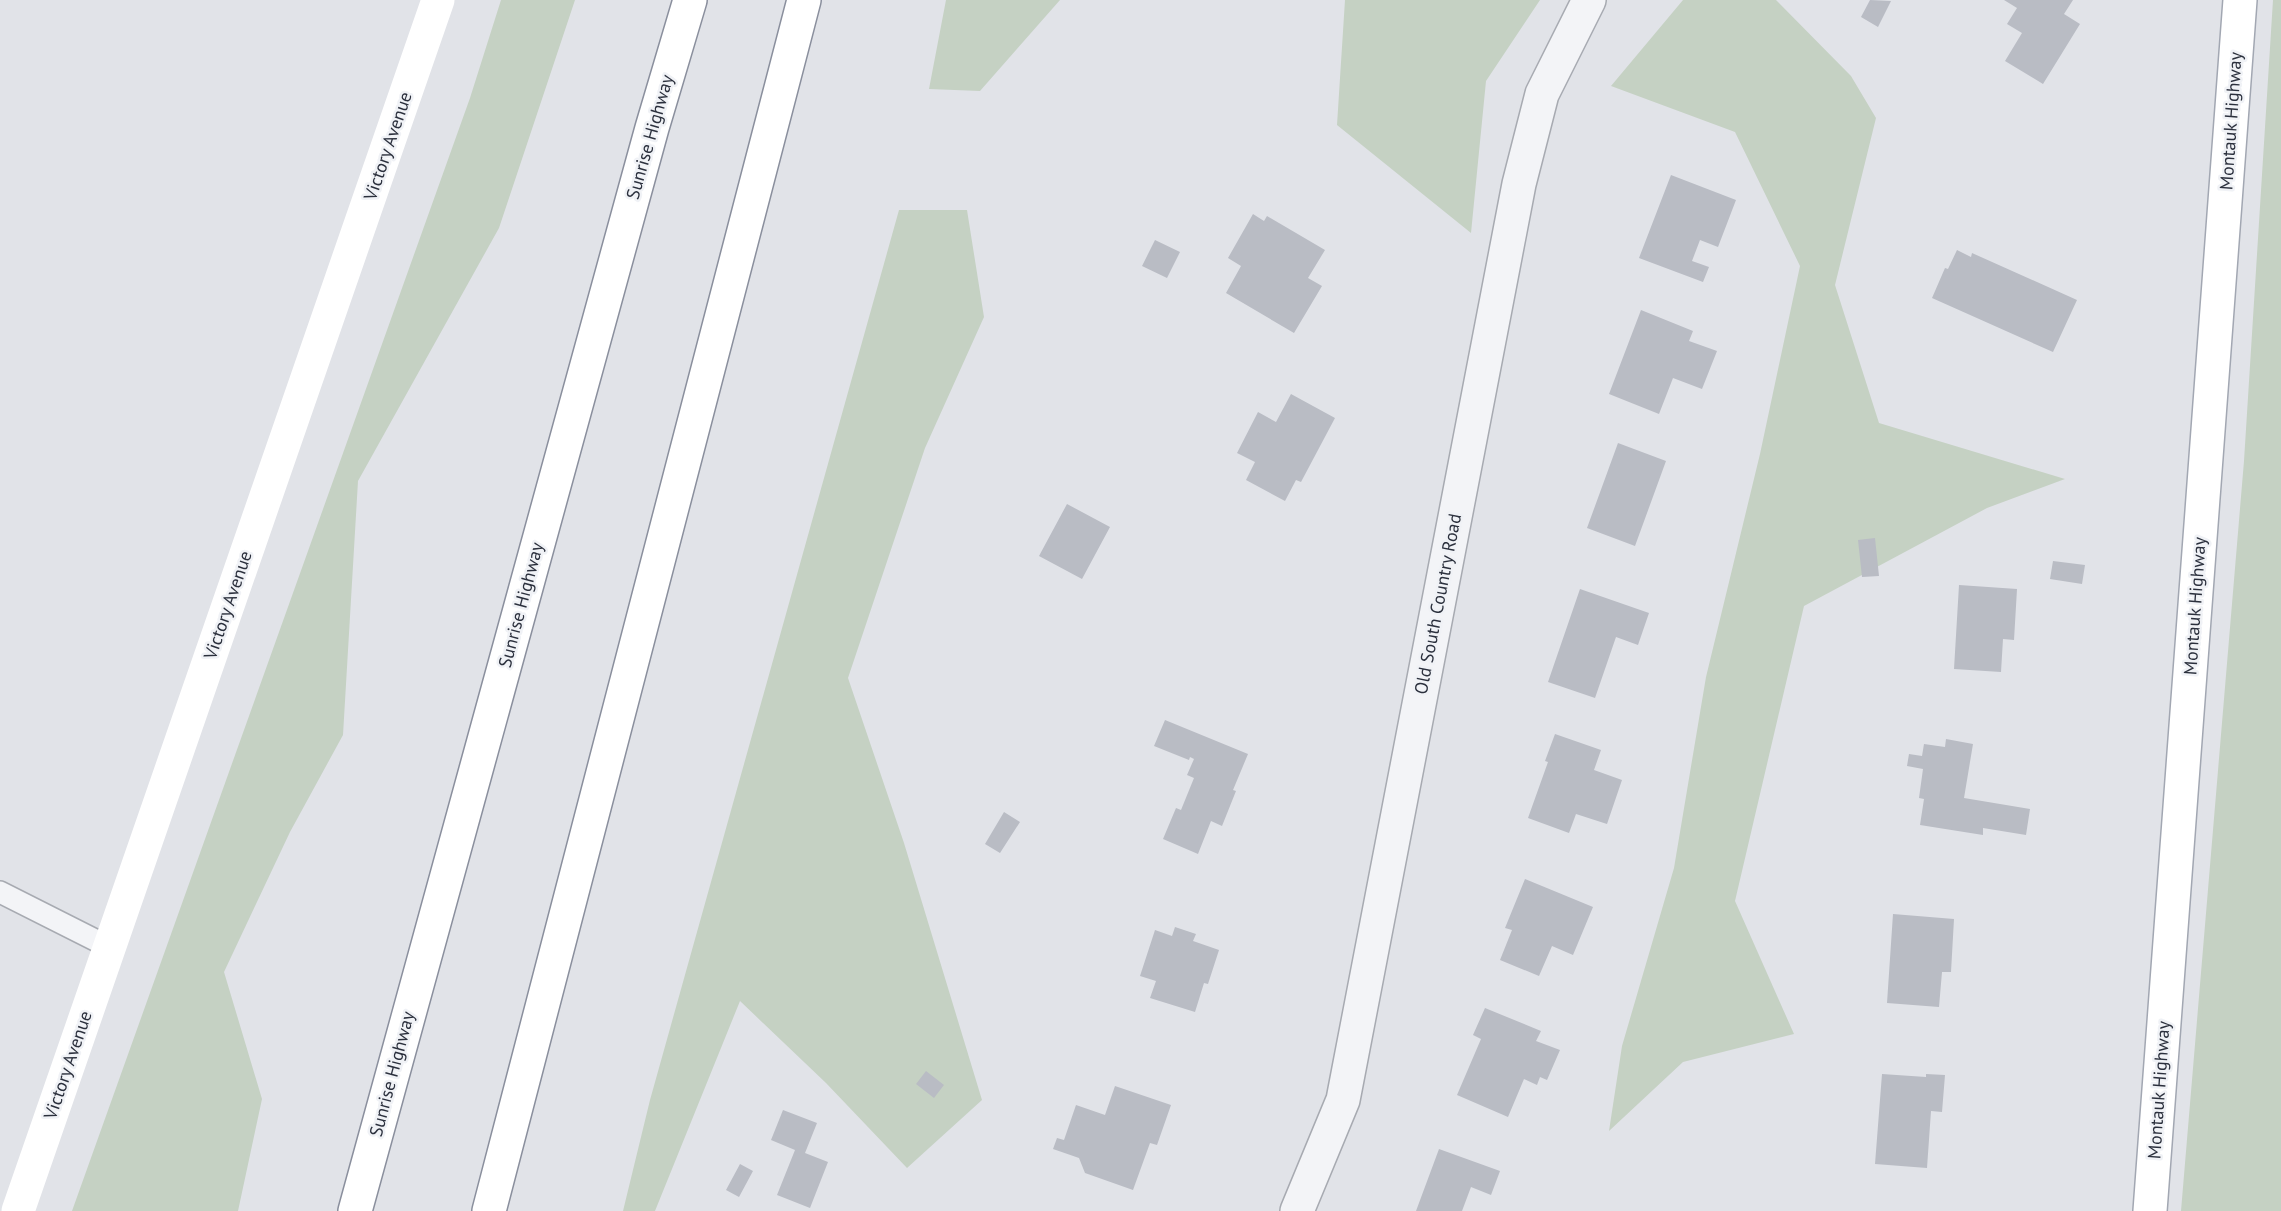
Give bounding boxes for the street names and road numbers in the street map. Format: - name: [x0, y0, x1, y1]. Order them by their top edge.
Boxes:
- street label: Montauk Highway: [2214, 51, 2247, 191]
- street label: Sunrise Highway: [621, 71, 678, 202]
- street label: Victory Avenue: [358, 89, 417, 204]
- street label: Old South Country Road: [1409, 512, 1466, 696]
- street label: Montauk Highway: [2178, 536, 2211, 676]
- street label: Sunrise Highway: [493, 539, 548, 670]
- street label: Victory Avenue: [198, 548, 257, 663]
- street label: Victory Avenue: [38, 1008, 97, 1123]
- street label: Sunrise Highway: [364, 1008, 419, 1139]
- street label: Montauk Highway: [2142, 1020, 2175, 1160]

